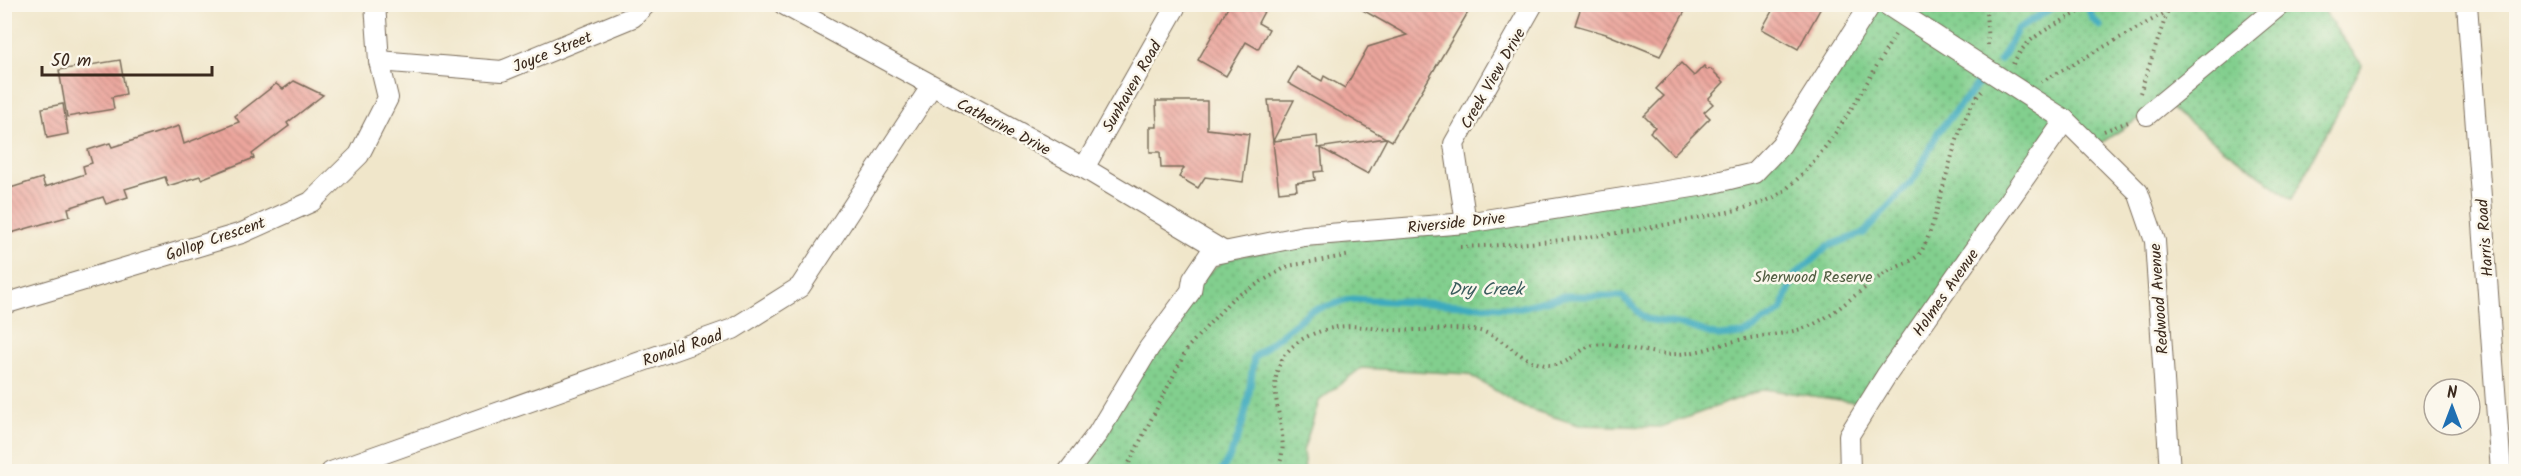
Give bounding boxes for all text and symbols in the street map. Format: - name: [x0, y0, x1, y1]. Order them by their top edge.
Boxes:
- street label: Creek View Drive: [1454, 23, 1532, 134]
- street label: Joyce Street: [509, 25, 597, 80]
- street label: Sunhaven Road: [1096, 36, 1169, 137]
- scale bar: [42, 39, 212, 77]
- text: 50 m: [51, 47, 91, 76]
- street label: Catherine Drive: [952, 92, 1055, 163]
- street label: Harris Road: [2470, 197, 2501, 278]
- street label: Riverside Drive: [1406, 206, 1506, 241]
- street label: Gollop Crescent: [162, 210, 270, 268]
- street label: Redwood Avenue: [2143, 243, 2176, 355]
- street label: Holmes Avenue: [1907, 244, 1986, 342]
- park label: Sherwood Reserve: [1753, 265, 1873, 290]
- water label: Dry Creek: [1449, 276, 1526, 305]
- street label: Ronald Road: [639, 323, 727, 374]
- north arrow: [2422, 377, 2482, 437]
- text: N: [2447, 381, 2457, 406]

